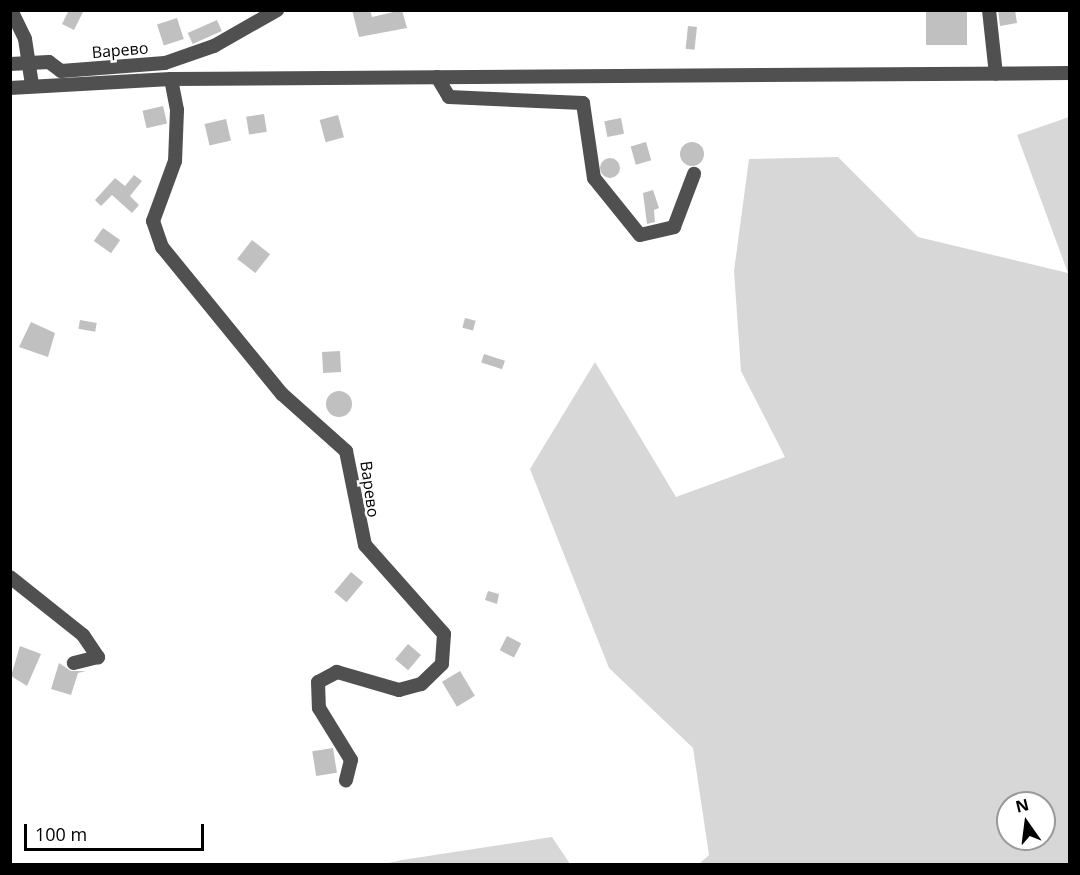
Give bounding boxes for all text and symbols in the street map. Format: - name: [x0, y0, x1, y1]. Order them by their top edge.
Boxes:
- street label: Варево: [91, 38, 149, 62]
- street label: Варево: [357, 460, 383, 518]
- north arrow: [996, 791, 1056, 851]
- text: N: [1013, 793, 1031, 818]
- scale bar: [27, 812, 207, 850]
- text: 100 m: [35, 822, 87, 846]

